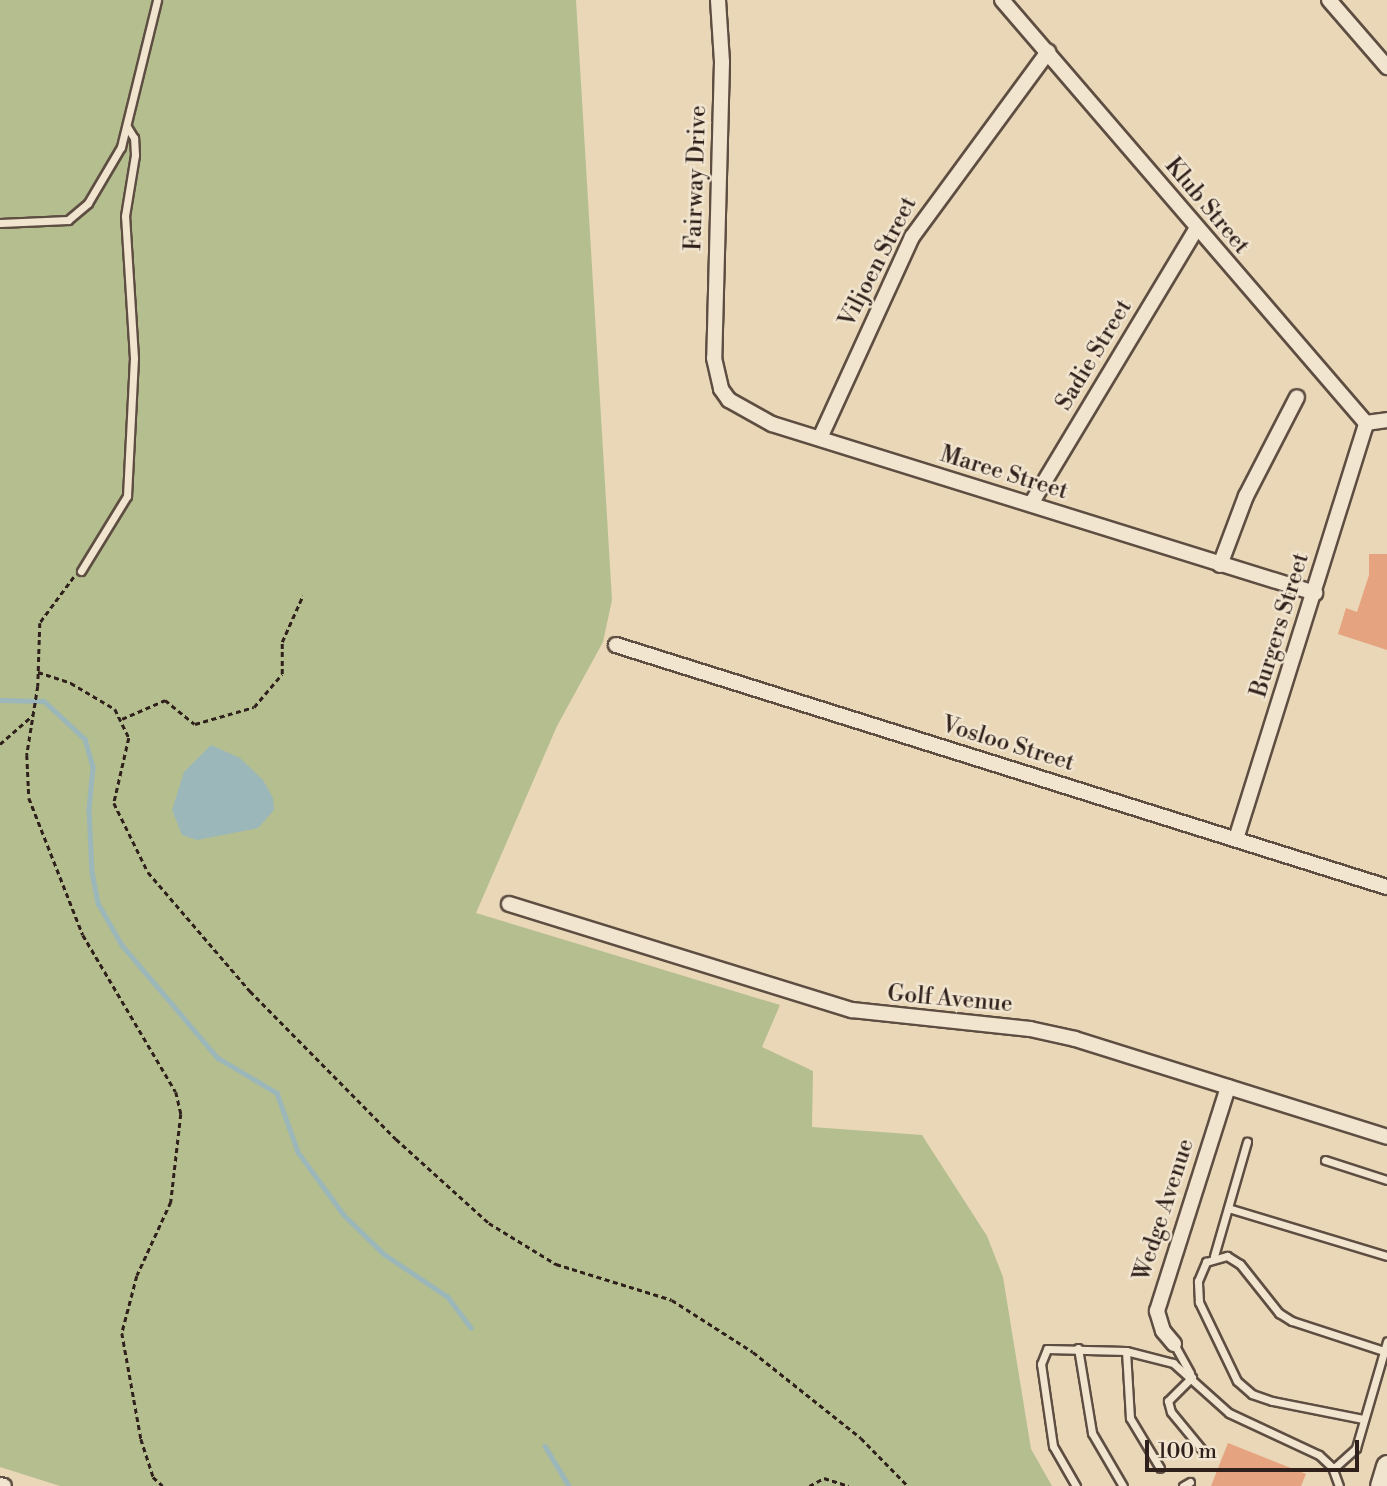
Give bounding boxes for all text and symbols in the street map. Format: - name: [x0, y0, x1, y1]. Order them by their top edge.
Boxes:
- street label: Fairway Drive: [680, 105, 712, 251]
- street label: Klub Street: [1159, 152, 1255, 260]
- street label: Viljoen Street: [833, 192, 923, 332]
- street label: Sadie Street: [1050, 295, 1138, 415]
- street label: Maree Street: [937, 440, 1071, 506]
- street label: Burgers Street: [1245, 549, 1315, 701]
- street label: Vosloo Street: [938, 711, 1078, 777]
- street label: Golf Avenue: [886, 980, 1014, 1018]
- street label: Wedge Avenue: [1128, 1135, 1200, 1285]
- scale bar: [1149, 1426, 1362, 1470]
- text: 100 m: [1158, 1439, 1217, 1465]

